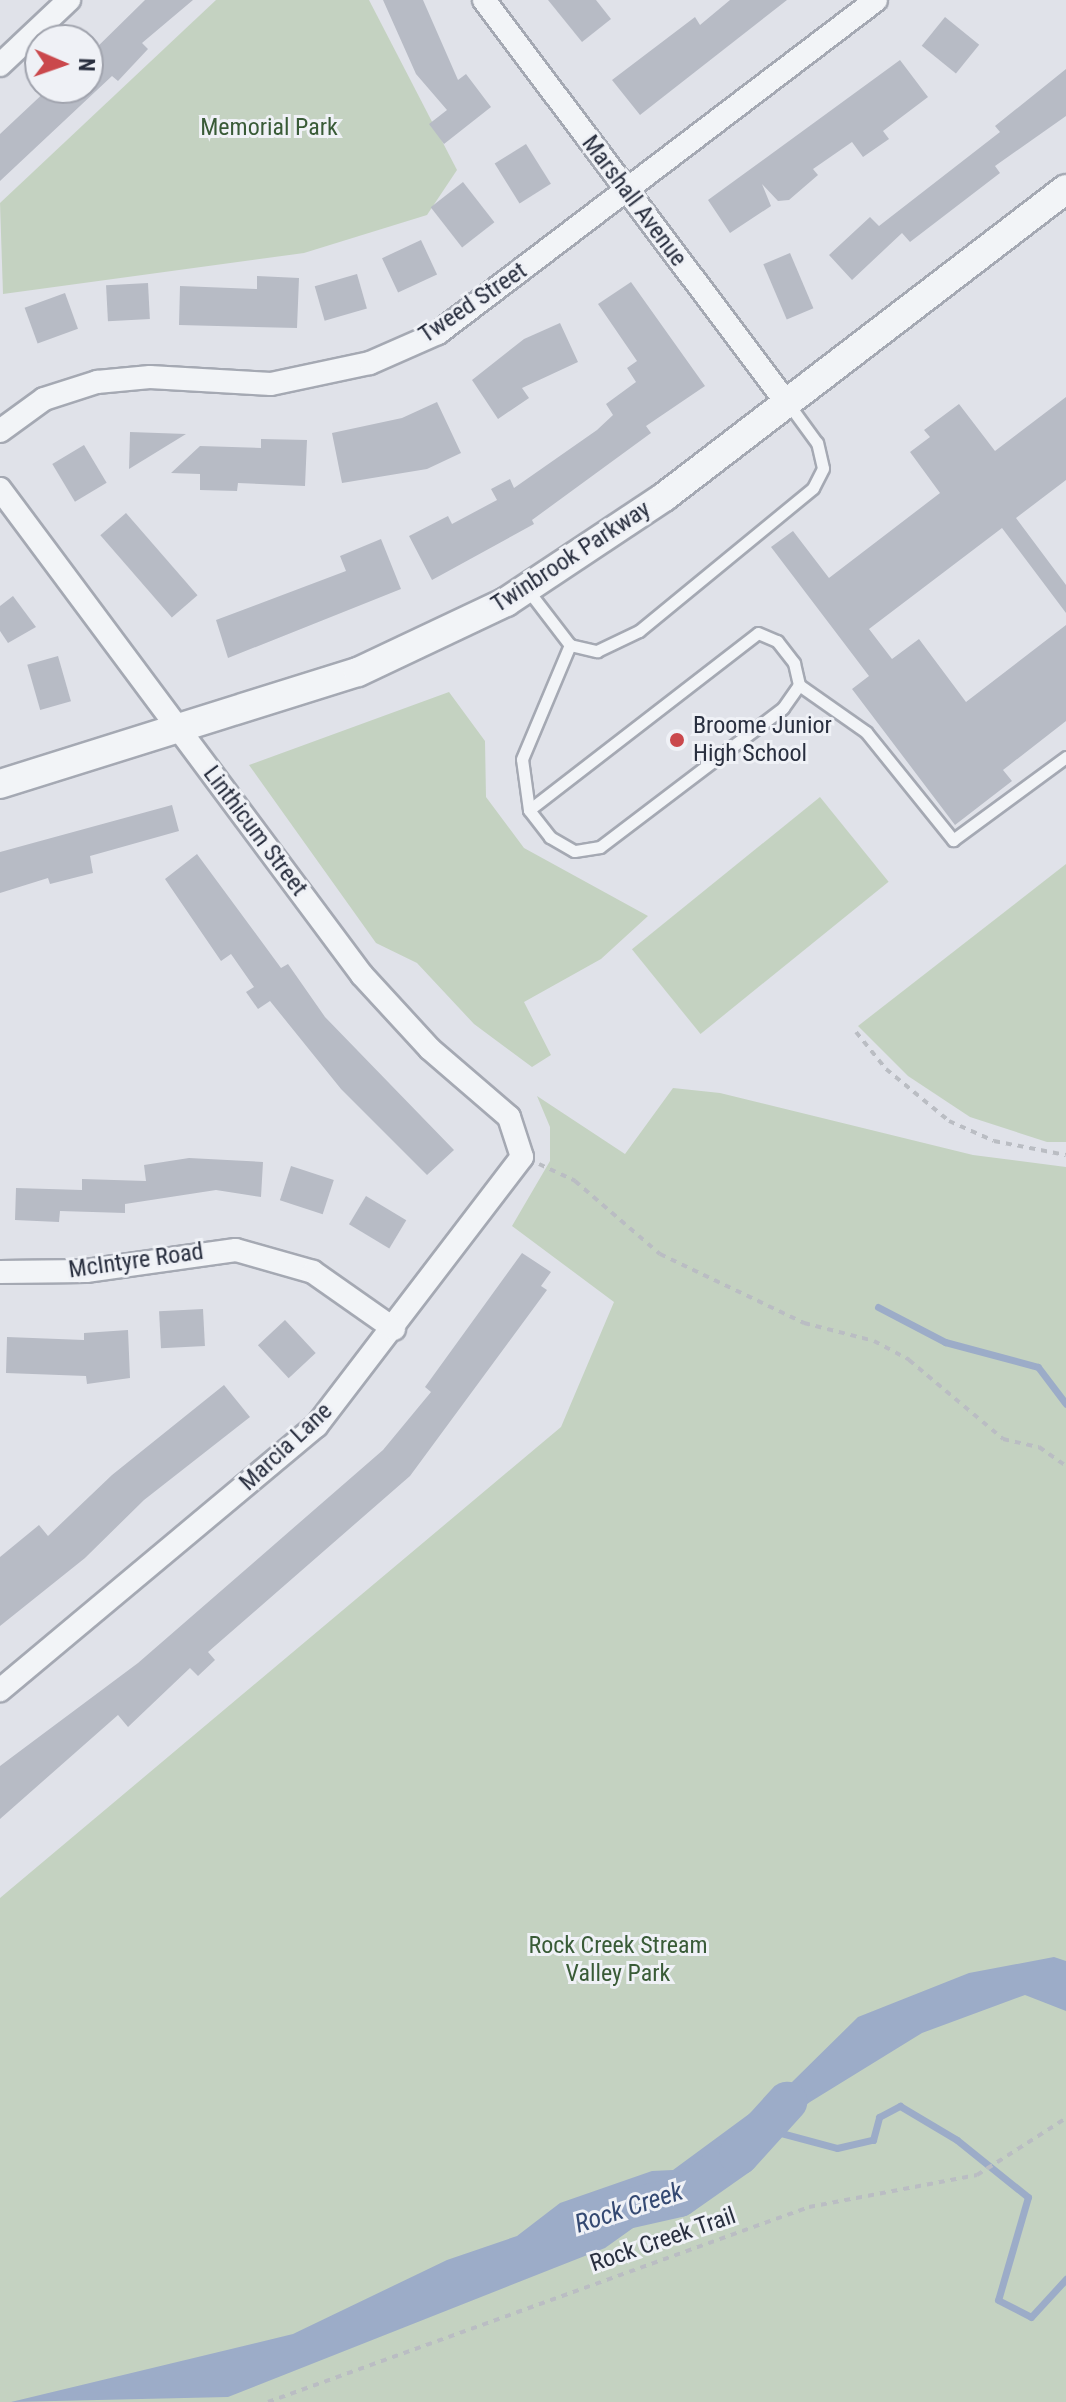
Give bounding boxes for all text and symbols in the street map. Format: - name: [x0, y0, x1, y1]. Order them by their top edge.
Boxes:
- north arrow: [24, 24, 104, 104]
- text: N: [74, 58, 99, 72]
- park label: Memorial Park: [200, 114, 338, 142]
- street label: Marshall Avenue: [575, 130, 693, 272]
- street label: Tweed Street: [414, 257, 532, 349]
- street label: Twinbrook Parkway: [486, 495, 656, 619]
- place label: Broome Junior High School: [693, 712, 832, 768]
- marker: Broome Junior High School: [668, 731, 686, 749]
- street label: Linthicum Street: [197, 760, 313, 902]
- street label: McIntyre Road: [67, 1237, 205, 1285]
- street label: Marcia Lane: [234, 1397, 338, 1497]
- park label: Rock Creek Stream Valley Park: [528, 1932, 708, 1988]
- water label: Rock Creek: [571, 2176, 687, 2240]
- street label: Rock Creek Trail: [586, 2202, 740, 2278]

